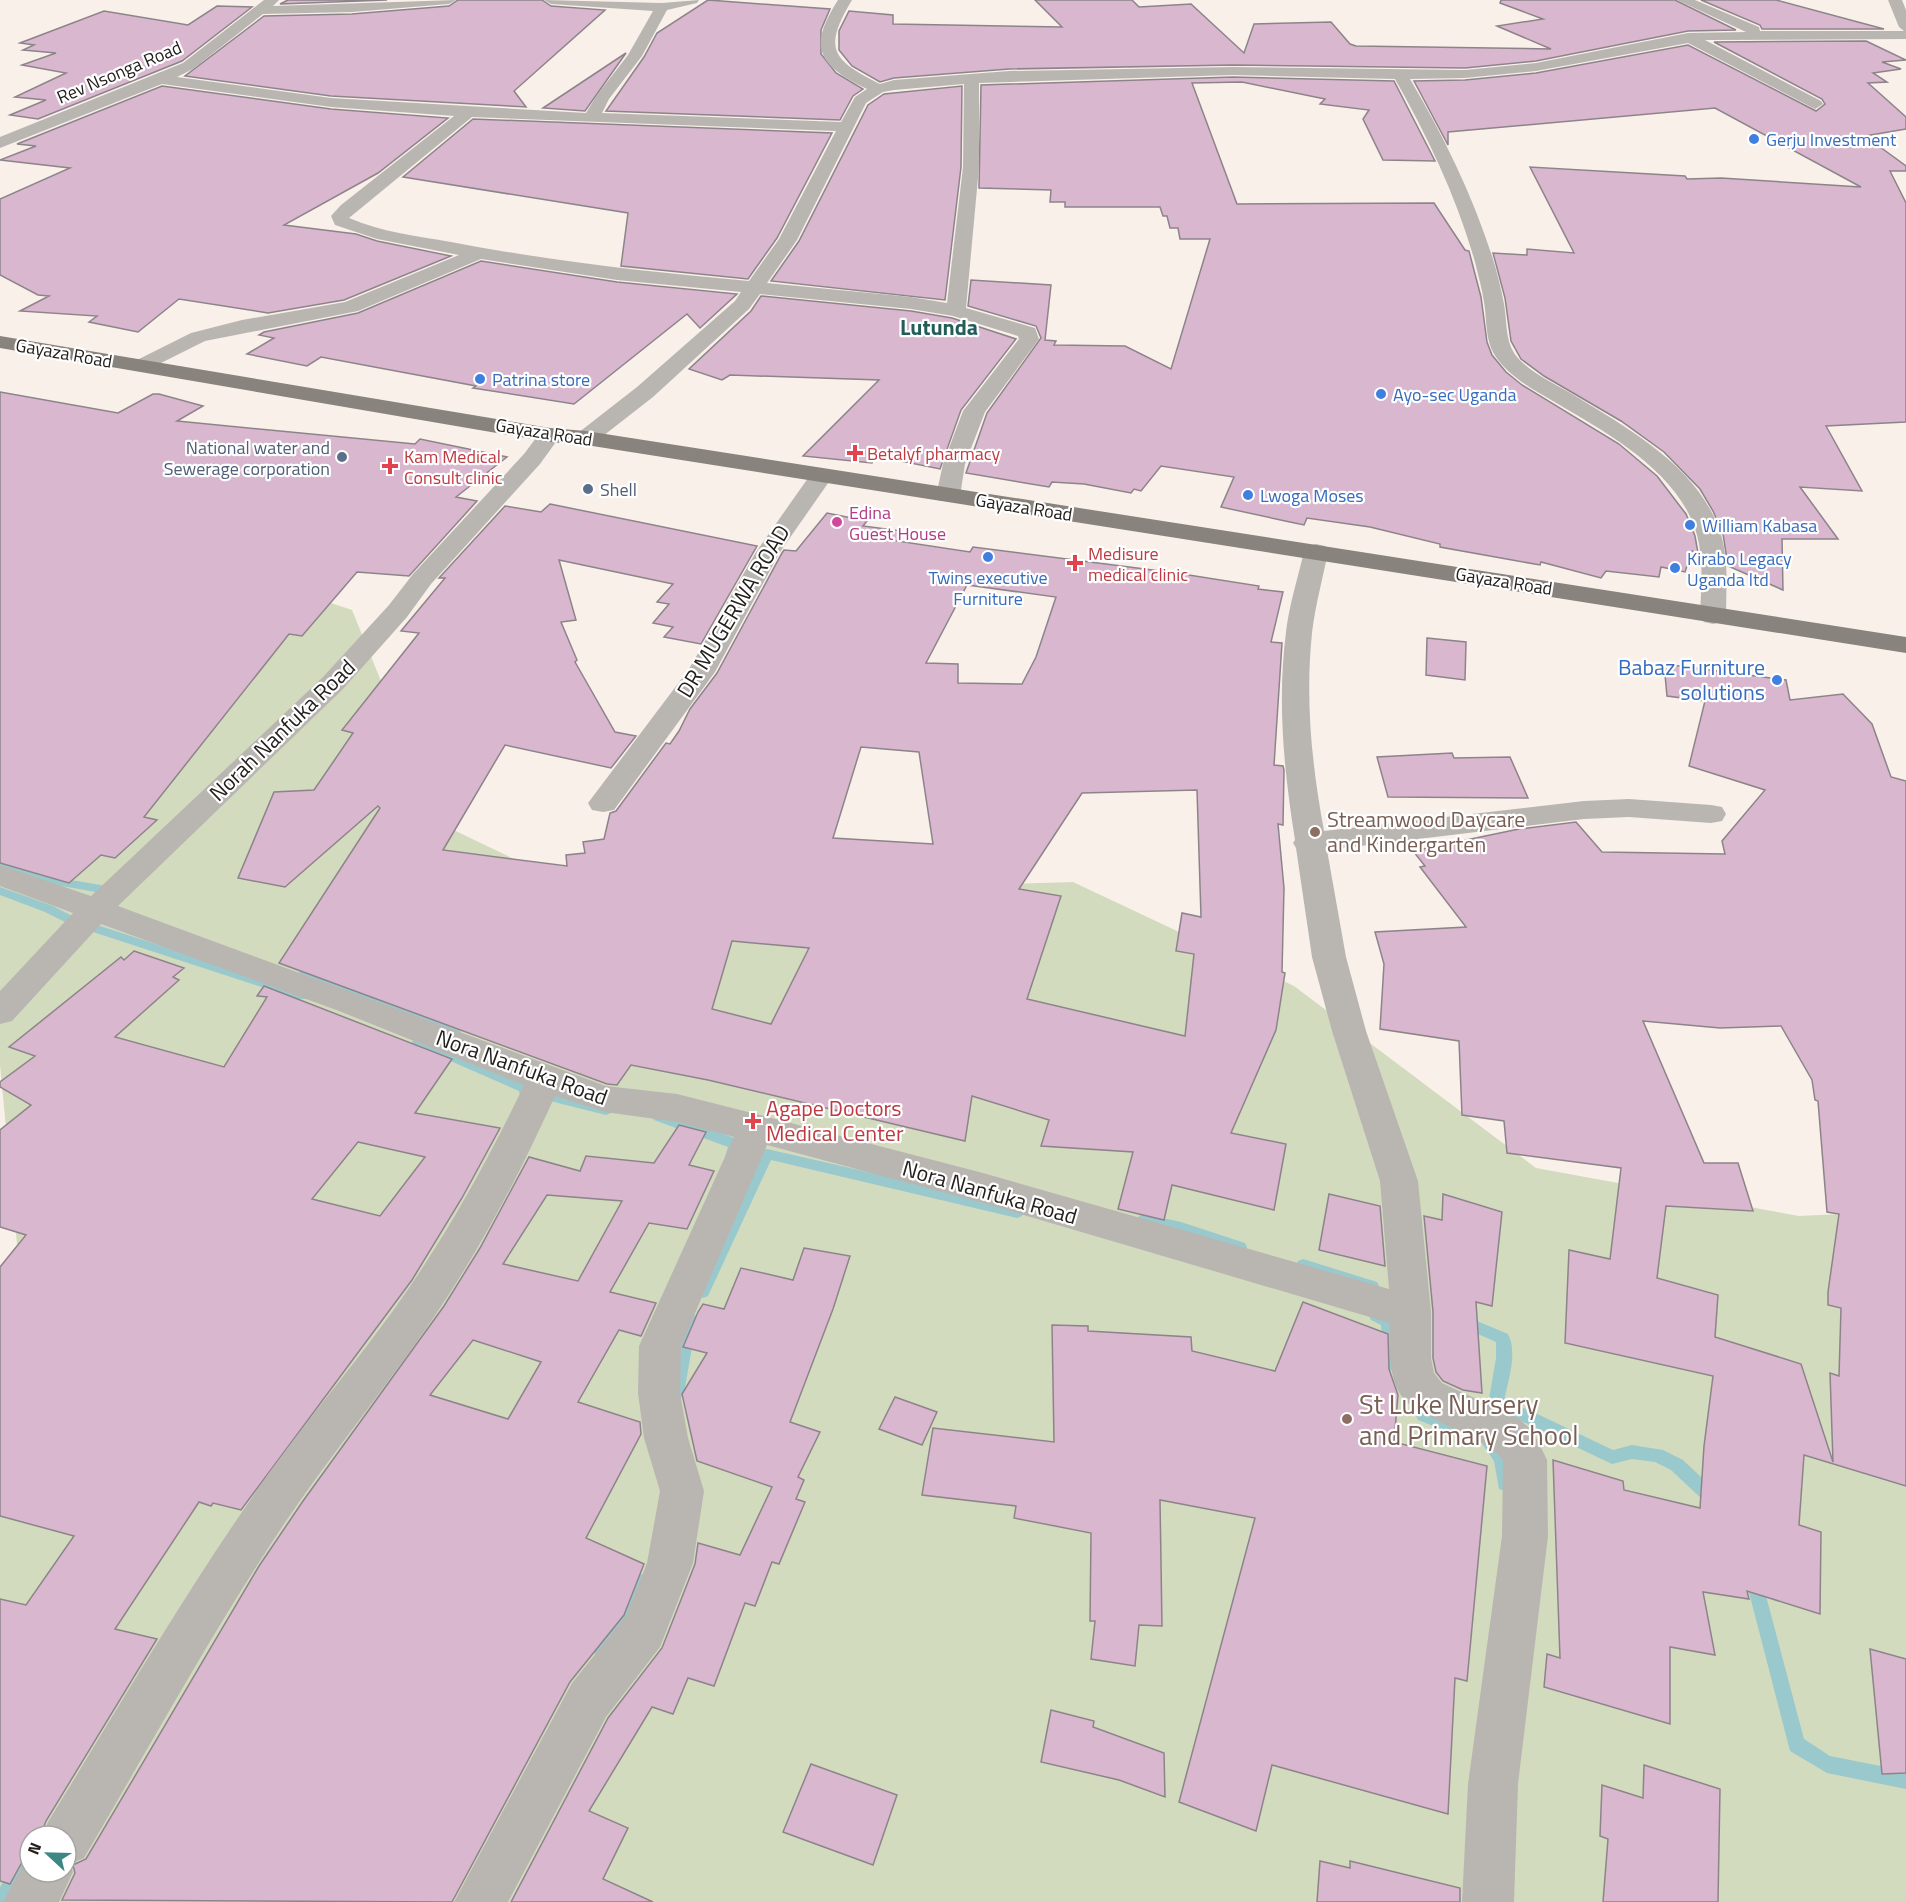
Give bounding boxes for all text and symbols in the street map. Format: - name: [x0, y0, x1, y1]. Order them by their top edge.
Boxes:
- street label: Rev Nsonga Road: [52, 34, 186, 110]
- place label: Gerju Investment: [1766, 126, 1897, 153]
- marker: Gerju Investment: [1747, 132, 1761, 146]
- district label: Lutunda: [900, 310, 978, 344]
- street label: Gayaza Road: [14, 331, 114, 375]
- place label: Patrina store: [492, 366, 590, 393]
- marker: Patrina store: [473, 372, 487, 386]
- place label: Ayo-sec Uganda: [1393, 381, 1516, 408]
- marker: Ayo-sec Uganda: [1374, 387, 1388, 401]
- street label: Gayaza Road: [494, 411, 594, 453]
- place label: National water and Sewerage corporation: [164, 434, 330, 482]
- place label: Betalyf pharmacy: [867, 440, 1001, 467]
- place label: Kam Medical Consult clinic: [404, 443, 503, 491]
- marker: Betalyf pharmacy: [848, 446, 862, 460]
- marker: National water and Sewerage corporation: [335, 450, 349, 464]
- marker: Kam Medical Consult clinic: [381, 457, 399, 475]
- place label: Shell: [600, 476, 637, 503]
- marker: Shell: [581, 482, 595, 496]
- place label: Lwoga Moses: [1260, 482, 1364, 509]
- street label: Gayaza Road: [974, 486, 1074, 528]
- marker: Lwoga Moses: [1241, 488, 1255, 502]
- place label: Edina Guest House: [849, 499, 946, 547]
- place label: William Kabasa: [1702, 512, 1817, 539]
- marker: Edina Guest House: [830, 515, 844, 529]
- street label: DR MUGERWA ROAD: [668, 518, 798, 704]
- marker: William Kabasa: [1683, 518, 1697, 532]
- place label: Medisure medical clinic: [1088, 540, 1188, 588]
- place label: Kirabo Legacy Uganda ltd: [1687, 545, 1792, 593]
- marker: Twins executive Furniture: [981, 550, 995, 564]
- marker: Medisure medical clinic: [1066, 554, 1084, 572]
- street label: Gayaza Road: [1454, 560, 1554, 602]
- marker: Kirabo Legacy Uganda ltd: [1668, 561, 1682, 575]
- place label: Twins executive Furniture: [928, 564, 1048, 612]
- place label: Babaz Furniture solutions: [1618, 650, 1765, 709]
- street label: Norah Nanfuka Road: [201, 651, 363, 809]
- marker: Babaz Furniture solutions: [1770, 673, 1784, 687]
- place label: Streamwood Daycare and Kindergarten: [1327, 802, 1525, 861]
- marker: Streamwood Daycare and Kindergarten: [1308, 825, 1322, 839]
- street label: Nora Nanfuka Road: [431, 1020, 613, 1114]
- place label: Agape Doctors Medical Center: [766, 1091, 904, 1150]
- marker: Agape Doctors Medical Center: [744, 1112, 762, 1130]
- street label: Nora Nanfuka Road: [899, 1151, 1081, 1233]
- place label: St Luke Nursery and Primary School: [1359, 1383, 1579, 1455]
- marker: St Luke Nursery and Primary School: [1340, 1412, 1354, 1426]
- north arrow: [18, 1824, 78, 1884]
- text: N: [21, 1839, 47, 1858]

